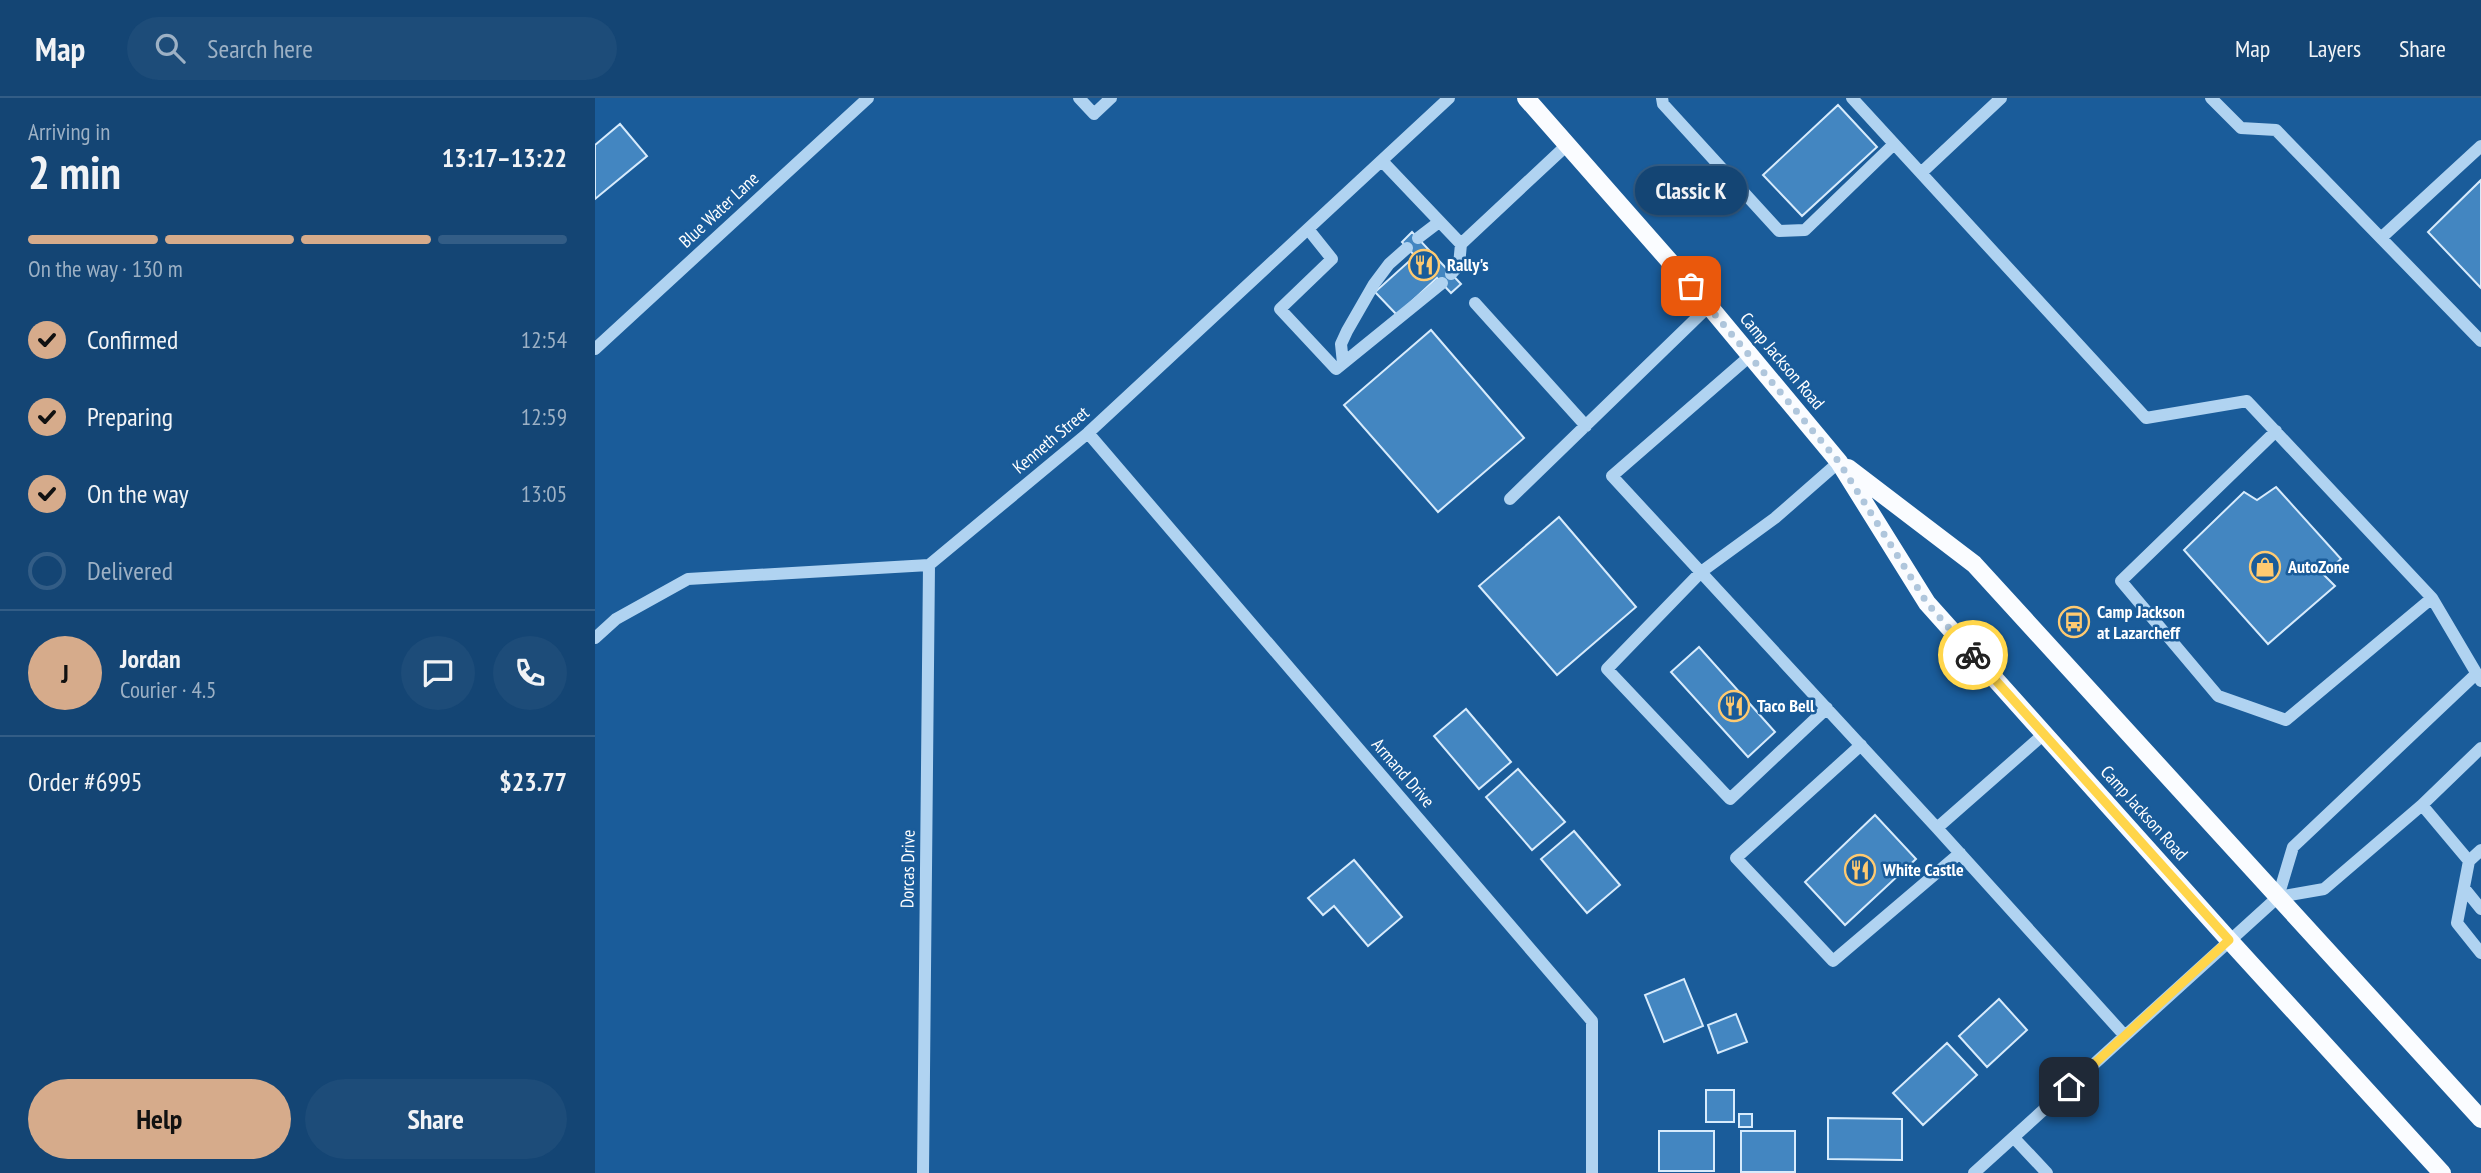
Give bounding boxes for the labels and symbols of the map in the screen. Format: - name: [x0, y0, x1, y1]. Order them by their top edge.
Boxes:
- street label: Blue Water Lane: [674, 167, 763, 252]
- callout: Classic K: [1635, 167, 1747, 216]
- restaurant icon: Rally's: [1407, 248, 1441, 282]
- place label: Rally's: [1447, 253, 1489, 276]
- pin: [1661, 256, 1721, 316]
- street label: Camp Jackson Road: [1735, 307, 1830, 414]
- street label: Kenneth Street: [1008, 401, 1094, 478]
- shop icon: AutoZone: [2248, 550, 2282, 584]
- place label: AutoZone: [2287, 555, 2350, 578]
- place label: Camp Jackson at Lazarcheff: [2097, 600, 2185, 644]
- bus stop icon: Camp Jackson at Lazarcheff: [2057, 605, 2091, 639]
- courier: [1938, 620, 2008, 690]
- restaurant icon: Taco Bell: [1717, 689, 1751, 723]
- place label: Taco Bell: [1757, 694, 1815, 717]
- street label: Armand Drive: [1367, 733, 1440, 812]
- street label: Camp Jackson Road: [2096, 760, 2193, 865]
- street label: Dorcas Drive: [895, 830, 920, 908]
- restaurant icon: White Castle: [1843, 853, 1877, 887]
- place label: White Castle: [1882, 858, 1964, 881]
- pin: [2039, 1057, 2099, 1117]

